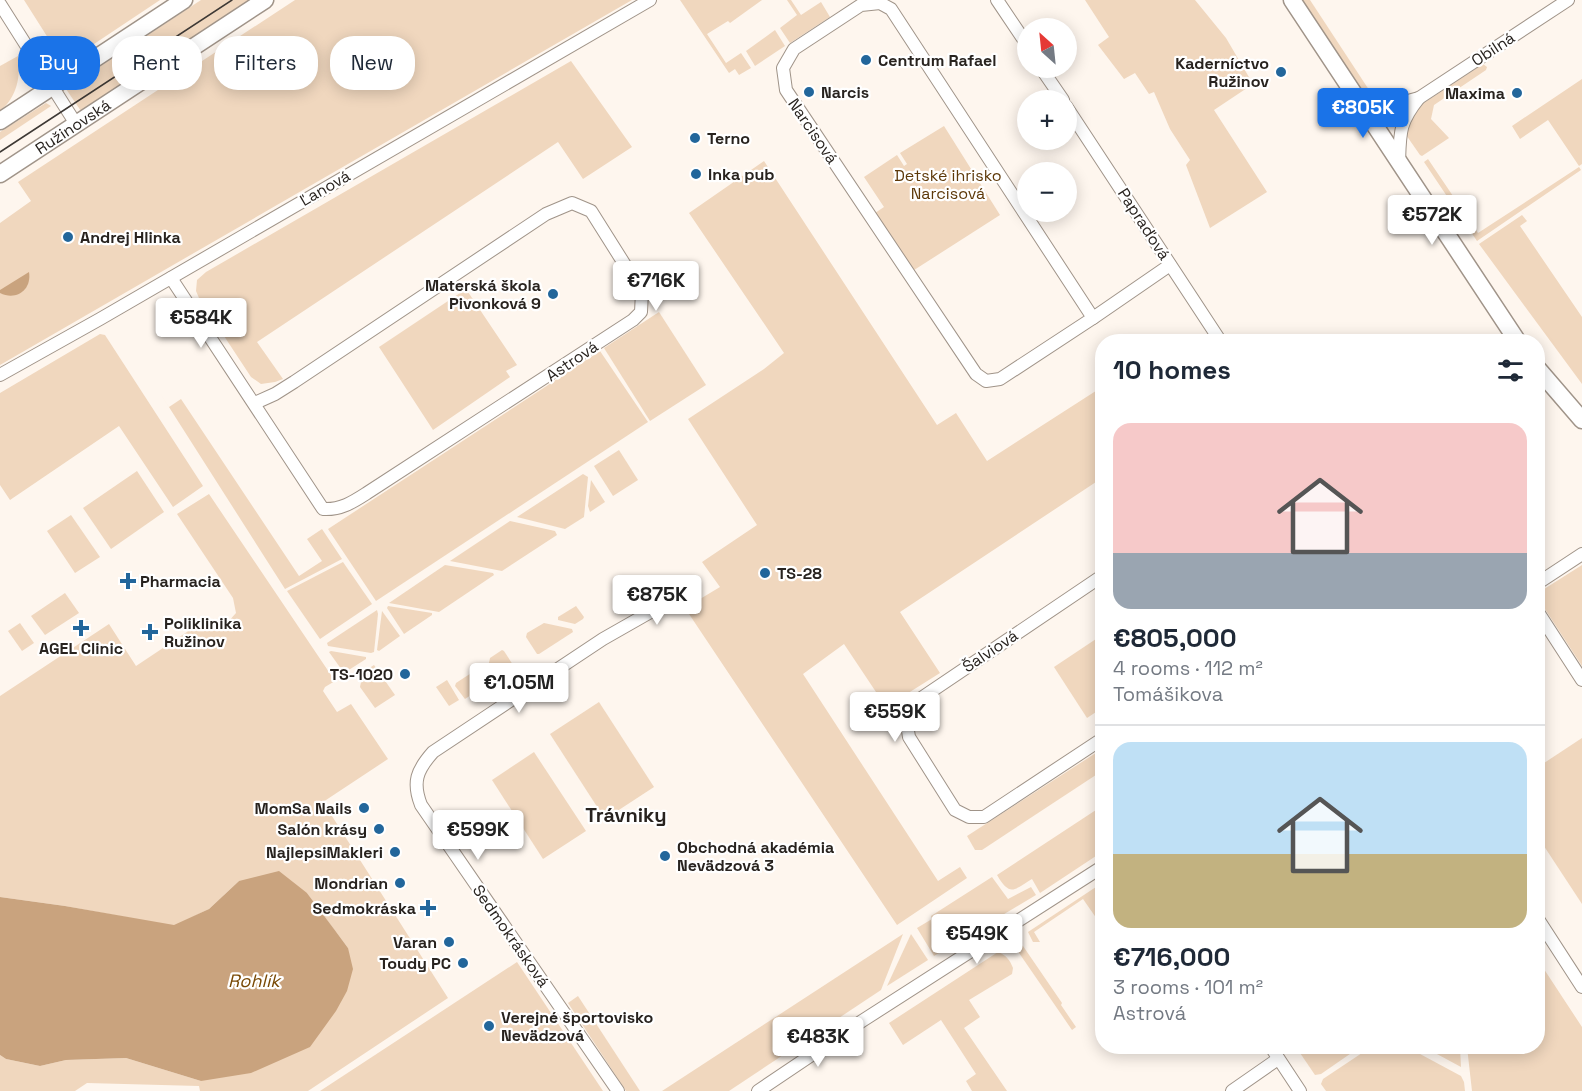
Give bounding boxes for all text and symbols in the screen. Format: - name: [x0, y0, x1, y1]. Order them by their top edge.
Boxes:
- north arrow: [1017, 18, 1077, 78]
- map controls: [1017, 18, 1077, 222]
- street label: Obilná: [1467, 27, 1519, 71]
- chip: Buy: [18, 36, 100, 90]
- chip: Rent: [112, 36, 202, 90]
- chip: Filters: [214, 36, 318, 90]
- chip: New: [330, 36, 415, 90]
- place label: Centrum Rafael: [878, 50, 997, 71]
- marker: Centrum Rafael: [859, 53, 873, 67]
- place label: Kaderníctvo Ružinov: [1175, 53, 1269, 92]
- marker: Kaderníctvo Ružinov: [1274, 65, 1288, 79]
- place label: Narcis: [821, 82, 869, 103]
- place label: Maxima: [1445, 83, 1505, 104]
- marker: Narcis: [802, 85, 816, 99]
- marker: Maxima: [1510, 86, 1524, 100]
- pin: €805K: [1321, 88, 1405, 139]
- button: +: [1017, 90, 1077, 150]
- street label: Ružinovská: [31, 94, 114, 159]
- street label: Narcisová: [783, 94, 843, 168]
- text: €805K: [1331, 94, 1395, 120]
- place label: Terno: [707, 128, 750, 149]
- marker: Terno: [688, 131, 702, 145]
- button: −: [1017, 162, 1077, 222]
- place label: Inka pub: [708, 164, 775, 185]
- street label: Ľanová: [296, 165, 354, 211]
- park label: Detské ihrisko Narcisová: [894, 165, 1002, 204]
- marker: Inka pub: [689, 167, 703, 181]
- street label: Papraďová: [1113, 184, 1175, 264]
- pin: €572K: [1390, 195, 1474, 246]
- text: €572K: [1402, 201, 1462, 227]
- place label: Andrej Hlinka: [80, 227, 181, 248]
- marker: Andrej Hlinka: [61, 230, 75, 244]
- pin: €716K: [614, 261, 698, 312]
- text: €716K: [627, 267, 685, 293]
- place label: Materská škola Pivonková 9: [425, 275, 541, 314]
- marker: Materská škola Pivonková 9: [546, 287, 560, 301]
- pin: €584K: [159, 298, 243, 349]
- text: €584K: [170, 304, 232, 330]
- street label: Astrová: [542, 336, 602, 386]
- text: 10 homes: [1113, 353, 1231, 387]
- icon: filters: [1494, 354, 1527, 387]
- icon: home: [1266, 462, 1374, 570]
- place label: TS-28: [777, 563, 822, 584]
- marker: TS-28: [758, 566, 772, 580]
- place label: Pharmacia: [140, 571, 221, 592]
- marker: Pharmacia: [121, 574, 135, 588]
- pin: €875K: [615, 575, 699, 626]
- text: €875K: [627, 581, 687, 607]
- place label: Poliklinika Ružinov: [164, 613, 242, 652]
- marker: AGEL Clinic: [72, 619, 90, 637]
- text: €805,000: [1113, 621, 1237, 655]
- marker: Poliklinika Ružinov: [141, 623, 159, 641]
- street label: Šalviová: [958, 625, 1022, 677]
- place label: AGEL Clinic: [39, 638, 123, 659]
- text: 4 rooms · 112 m²: [1113, 655, 1263, 681]
- pin: €1.05M: [470, 663, 568, 714]
- place label: TS-1020: [330, 664, 393, 685]
- marker: TS-1020: [398, 667, 412, 681]
- text: €1.05M: [484, 669, 554, 695]
- text: Tomášikova: [1113, 681, 1223, 707]
- pin: €559K: [853, 692, 937, 743]
- text: €559K: [864, 698, 926, 724]
- icon: home: [1266, 781, 1374, 889]
- place label: MomSa Nails: [255, 798, 352, 819]
- marker: MomSa Nails: [357, 801, 371, 815]
- district label: Trávniky: [585, 802, 667, 828]
- pin: €599K: [436, 810, 520, 861]
- text: €599K: [447, 816, 509, 842]
- place label: Salón krásy: [277, 819, 367, 840]
- marker: Salón krásy: [372, 822, 386, 836]
- place label: Obchodná akadémia Nevädzová 3: [677, 837, 834, 876]
- place label: NajlepsiMakleri: [266, 842, 383, 863]
- marker: NajlepsiMakleri: [388, 845, 402, 859]
- marker: Obchodná akadémia Nevädzová 3: [658, 849, 672, 863]
- place label: Mondrian: [314, 873, 388, 894]
- marker: Mondrian: [393, 876, 407, 890]
- street label: Sedmokrásková: [468, 881, 554, 991]
- place label: Sedmokráska: [313, 898, 416, 919]
- marker: Sedmokráska: [421, 901, 435, 915]
- pin: €549K: [935, 914, 1019, 965]
- text: €549K: [945, 920, 1009, 946]
- place label: Varan: [393, 932, 437, 953]
- marker: Varan: [442, 935, 456, 949]
- text: €716,000: [1113, 940, 1230, 974]
- place label: Toudy PC: [379, 953, 451, 974]
- marker: Toudy PC: [456, 956, 470, 970]
- water label: Rohlík: [228, 969, 282, 992]
- text: 3 rooms · 101 m²: [1113, 974, 1263, 1000]
- text: Astrová: [1113, 1000, 1186, 1026]
- place label: Verejné športovisko Nevädzová: [501, 1007, 654, 1046]
- pin: €483K: [776, 1017, 860, 1068]
- marker: Verejné športovisko Nevädzová: [482, 1019, 496, 1033]
- text: €483K: [787, 1023, 849, 1049]

